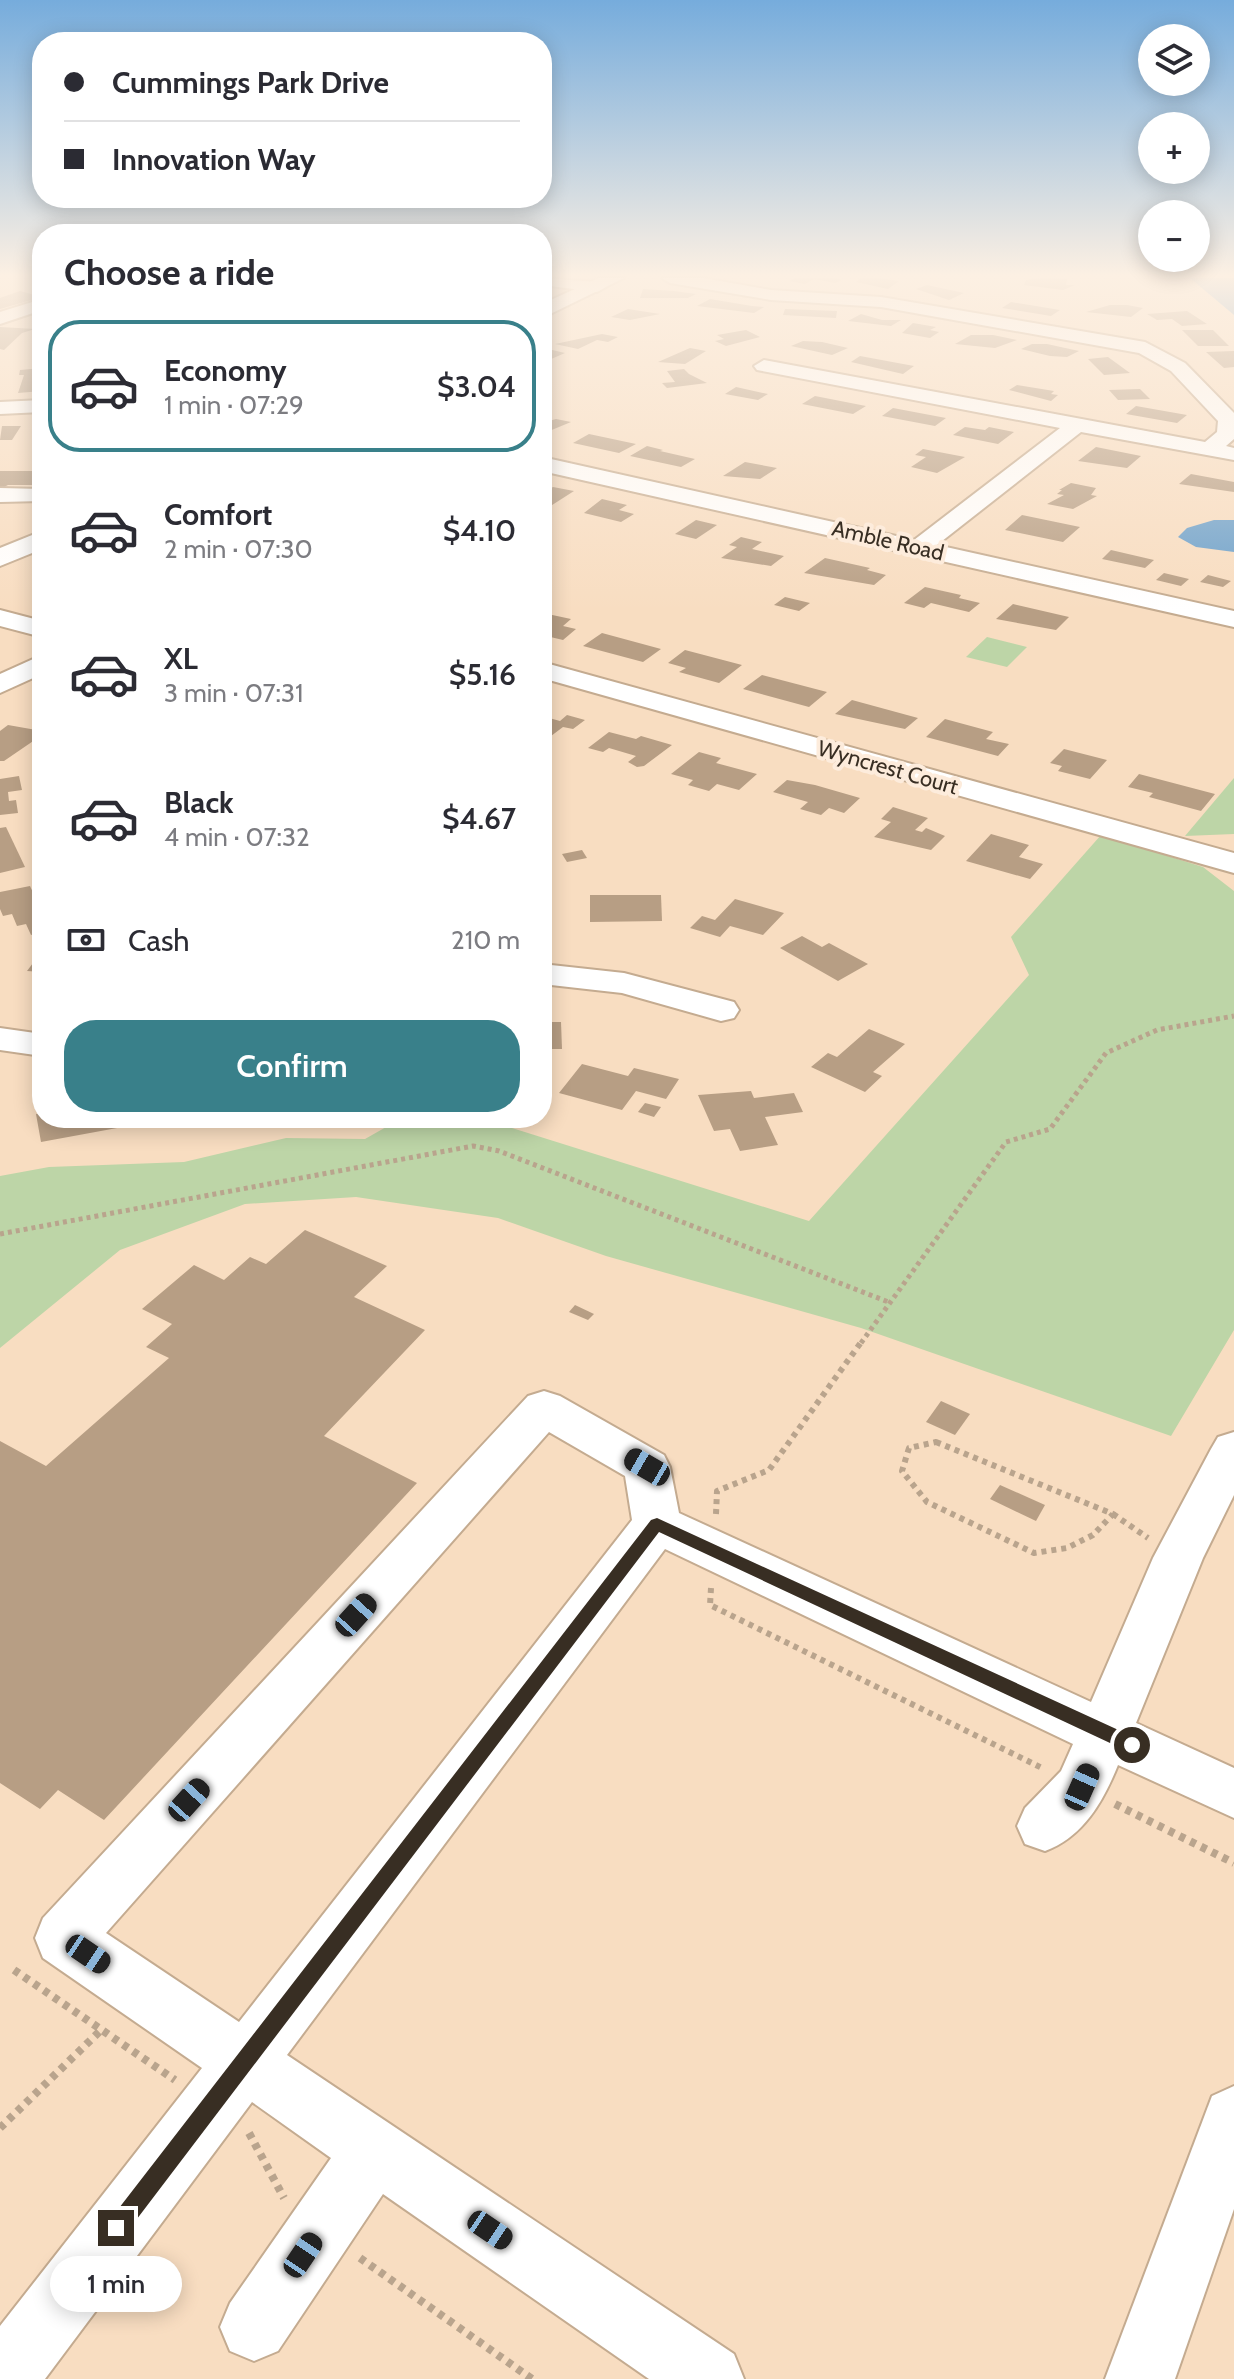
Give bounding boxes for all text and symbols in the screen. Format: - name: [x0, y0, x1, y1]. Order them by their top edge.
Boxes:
- map controls: [1138, 24, 1210, 272]
- button: layers: [1138, 24, 1210, 96]
- text: Cummings Park Drive: [112, 64, 389, 101]
- button: +: [1138, 112, 1210, 184]
- text: Innovation Way: [112, 141, 316, 178]
- button: −: [1138, 200, 1210, 272]
- text: Choose a ride: [64, 250, 274, 294]
- icon: car: [68, 350, 140, 422]
- text: Economy: [164, 352, 287, 389]
- text: $3.04: [437, 368, 516, 405]
- text: 1 min · 07:29: [164, 389, 304, 421]
- icon: car: [68, 494, 140, 566]
- text: Comfort: [164, 496, 272, 533]
- text: $4.10: [443, 512, 516, 549]
- street label: Amble Road: [829, 515, 947, 566]
- text: 2 min · 07:30: [164, 533, 313, 565]
- icon: car: [68, 638, 140, 710]
- text: XL: [164, 640, 198, 677]
- text: $5.16: [449, 656, 516, 693]
- text: 3 min · 07:31: [164, 677, 304, 709]
- street label: Wyncrest Court: [815, 735, 962, 801]
- icon: car: [68, 782, 140, 854]
- text: Black: [164, 784, 234, 821]
- text: $4.67: [442, 800, 516, 837]
- text: 4 min · 07:32: [164, 821, 310, 853]
- icon: cash: [64, 918, 108, 962]
- text: Cash: [128, 922, 190, 959]
- text: 210 m: [451, 924, 520, 956]
- button: Confirm: [64, 1020, 520, 1112]
- car: [620, 1445, 674, 1489]
- car: [331, 1589, 381, 1641]
- route start: [1114, 1727, 1150, 1763]
- car: [1061, 1760, 1103, 1814]
- car: [164, 1774, 214, 1826]
- car: [61, 1931, 115, 1977]
- car: [463, 2207, 517, 2253]
- route end: [98, 2210, 134, 2246]
- car: [280, 2228, 326, 2282]
- callout: 1 min: [50, 2256, 182, 2312]
- text: 1 min: [87, 2268, 145, 2300]

